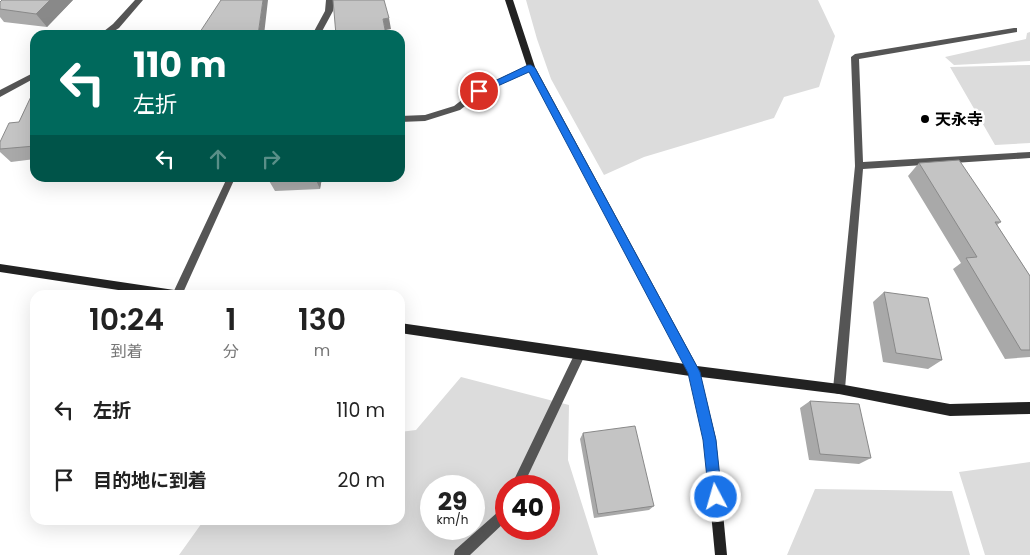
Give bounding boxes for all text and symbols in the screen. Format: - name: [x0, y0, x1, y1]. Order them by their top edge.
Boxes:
- text: 110 m: [133, 40, 227, 89]
- icon: left: [50, 50, 115, 115]
- pin: [458, 70, 500, 112]
- icon: arrive: [465, 77, 493, 105]
- text: 左折: [133, 89, 177, 120]
- place label: 天永寺: [935, 108, 983, 131]
- marker: 天永寺: [919, 113, 931, 125]
- icon: left: [151, 145, 179, 173]
- icon: ahead: [204, 145, 232, 173]
- icon: right: [257, 145, 285, 173]
- text: 10:24: [89, 298, 164, 341]
- text: 1: [226, 298, 236, 341]
- text: 130: [298, 298, 346, 341]
- text: m: [314, 339, 330, 362]
- text: 到着: [110, 340, 142, 363]
- text: 分: [223, 340, 239, 363]
- icon: left: [50, 396, 78, 424]
- text: 左折: [93, 397, 131, 424]
- text: 110 m: [336, 397, 385, 424]
- icon: arrive: [50, 466, 78, 494]
- text: 目的地に到着: [93, 467, 207, 494]
- text: 20 m: [337, 467, 385, 494]
- position arrow: [689, 470, 741, 522]
- speed limit sign: 40: [495, 475, 560, 540]
- text: 29: [438, 484, 467, 519]
- text: km/h: [437, 511, 468, 528]

